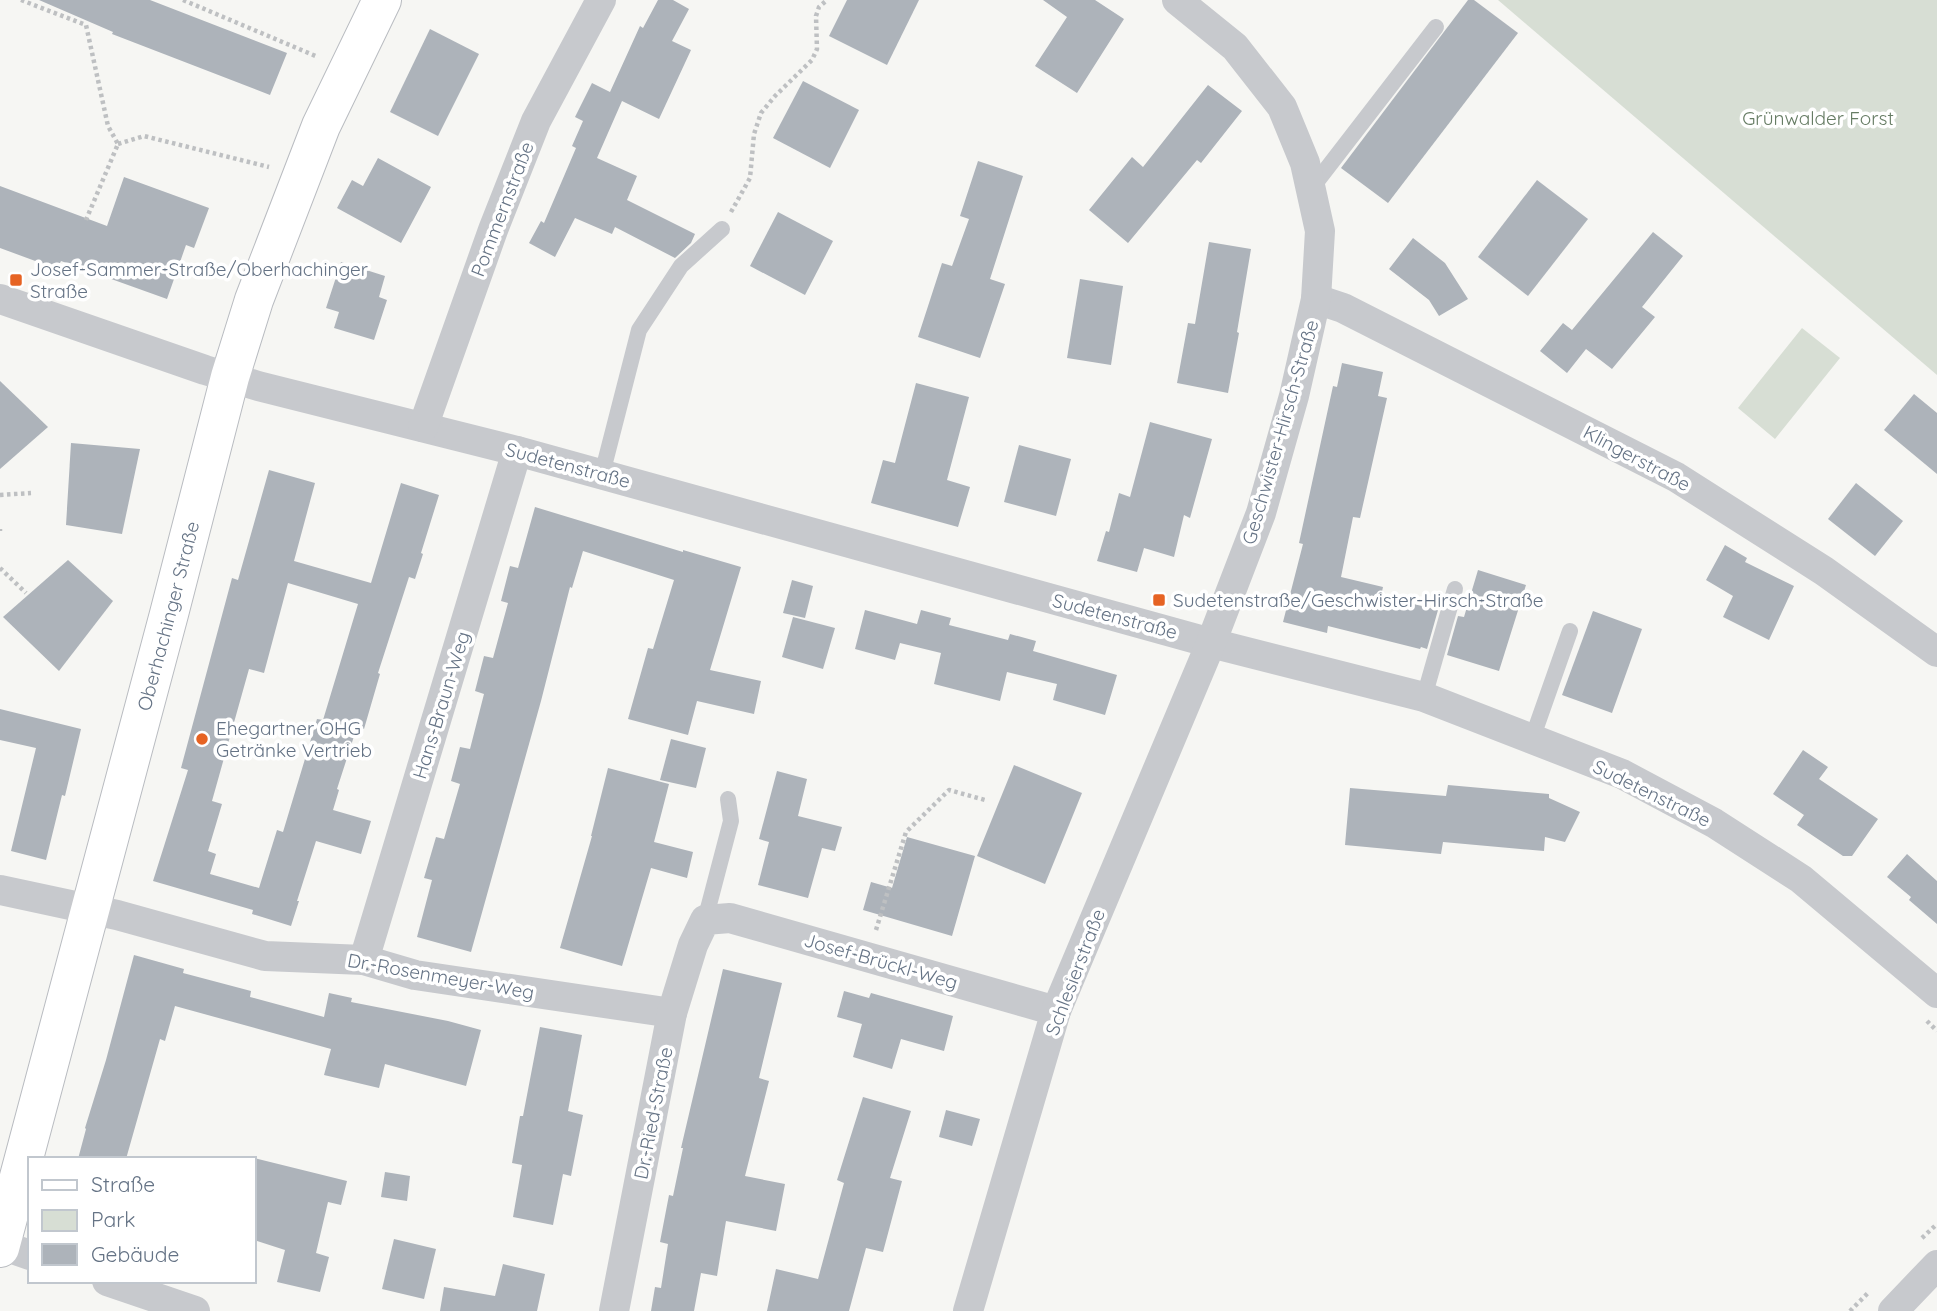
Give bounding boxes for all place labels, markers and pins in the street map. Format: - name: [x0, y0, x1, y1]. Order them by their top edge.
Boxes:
- place label: Josef-Sammer-Straße/Oberhachinger Straße: [30, 257, 369, 303]
- marker: Josef-Sammer-Straße/Oberhachinger Straße: [8, 272, 24, 288]
- place label: Sudetenstraße/Geschwister-Hirsch-Straße: [1173, 588, 1543, 612]
- marker: Sudetenstraße/Geschwister-Hirsch-Straße: [1151, 592, 1167, 608]
- place label: Ehegartner OHG Getränke Vertrieb: [216, 716, 372, 762]
- marker: Ehegartner OHG Getränke Vertrieb: [194, 731, 210, 747]

